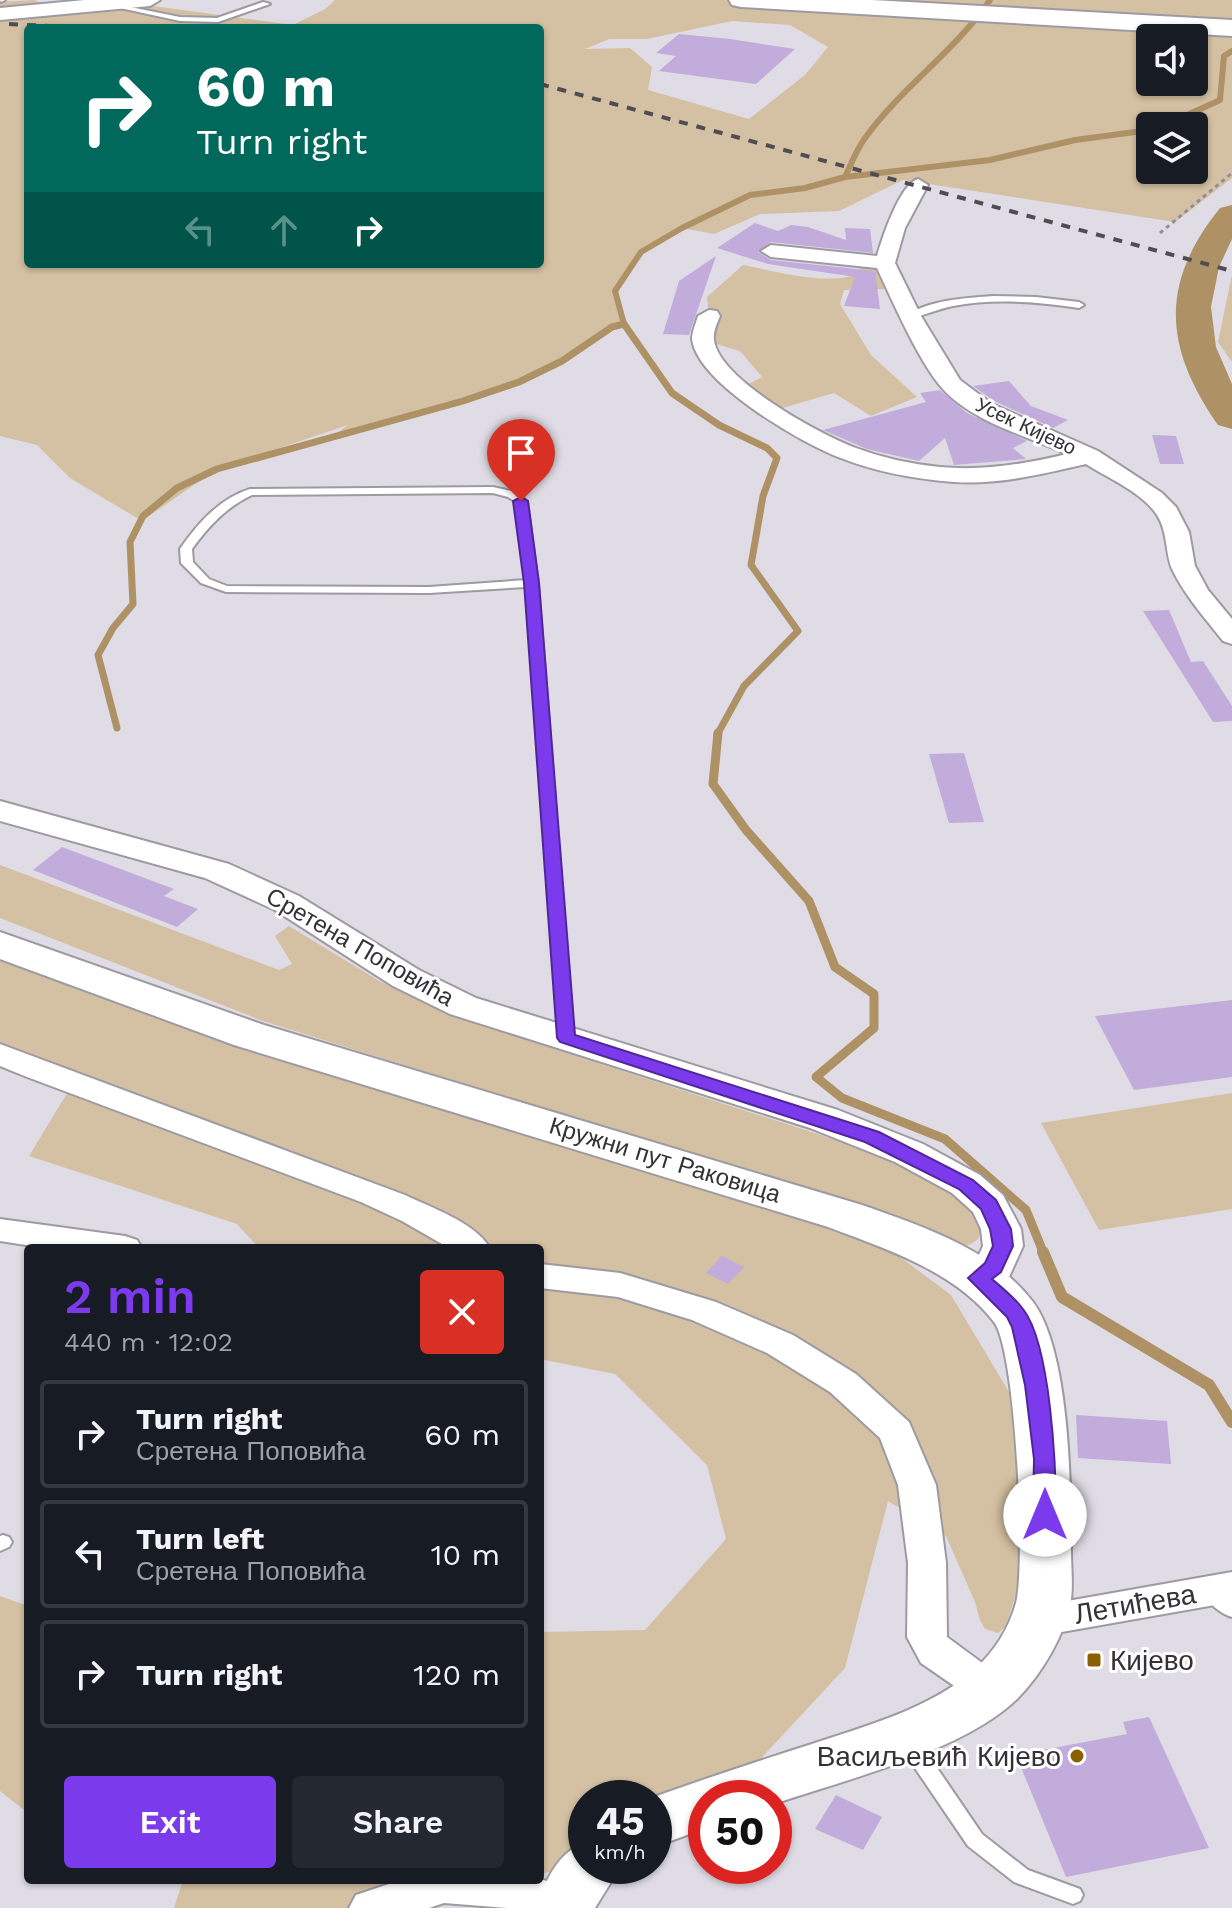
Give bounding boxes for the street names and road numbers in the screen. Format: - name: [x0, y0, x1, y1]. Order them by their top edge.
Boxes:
- street label: Усек Кијево: [972, 392, 1080, 460]
- street label: Сретена Поповића: [261, 882, 459, 1012]
- street label: Кружни пут Раковица: [546, 1111, 785, 1209]
- street label: Летићева: [1072, 1577, 1199, 1631]

